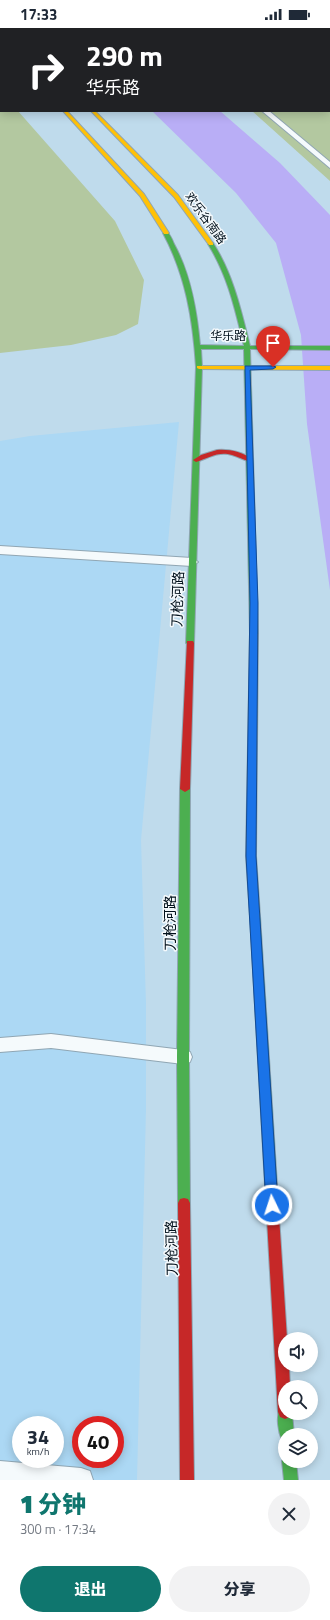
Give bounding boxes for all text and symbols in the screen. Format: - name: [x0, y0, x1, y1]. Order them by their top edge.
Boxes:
- text: 17:33: [20, 3, 57, 26]
- text: 290 m: [86, 34, 163, 77]
- icon: right: [20, 44, 72, 96]
- text: 华乐路: [86, 74, 140, 101]
- street label: 欢乐谷南路: [181, 188, 231, 248]
- street label: 华乐路: [210, 326, 246, 345]
- pin: [256, 326, 290, 367]
- icon: arrive: [262, 332, 284, 354]
- street label: 刀枪河路: [166, 571, 188, 627]
- street label: 刀枪河路: [159, 895, 180, 951]
- position arrow: [251, 1184, 293, 1226]
- street label: 刀枪河路: [160, 1220, 182, 1276]
- map controls: [278, 1332, 318, 1468]
- button: sound: [278, 1332, 318, 1372]
- button: search: [278, 1380, 318, 1420]
- speed limit sign: 40: [72, 1416, 124, 1468]
- text: 34: [27, 1421, 49, 1452]
- button: layers: [278, 1428, 318, 1468]
- text: km/h: [27, 1444, 49, 1459]
- text: 1 分钟: [20, 1486, 86, 1522]
- button: close: [268, 1493, 310, 1535]
- text: 300 m · 17:34: [20, 1519, 96, 1539]
- button: 退出: [20, 1566, 161, 1612]
- button: 分享: [169, 1566, 310, 1612]

